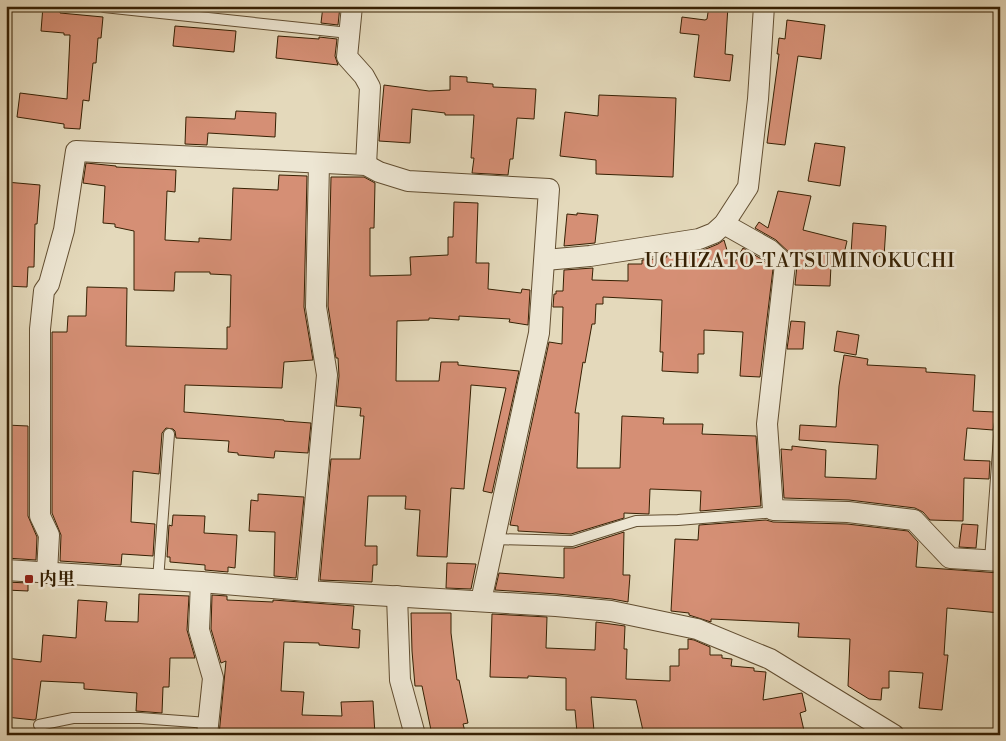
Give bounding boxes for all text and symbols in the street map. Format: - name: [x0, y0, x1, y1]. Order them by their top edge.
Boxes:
- district label: UCHIZATO-TATSUMINOKUCHI: [645, 249, 955, 273]
- place label: 内里: [39, 568, 75, 591]
- marker: 内里: [23, 573, 35, 585]

